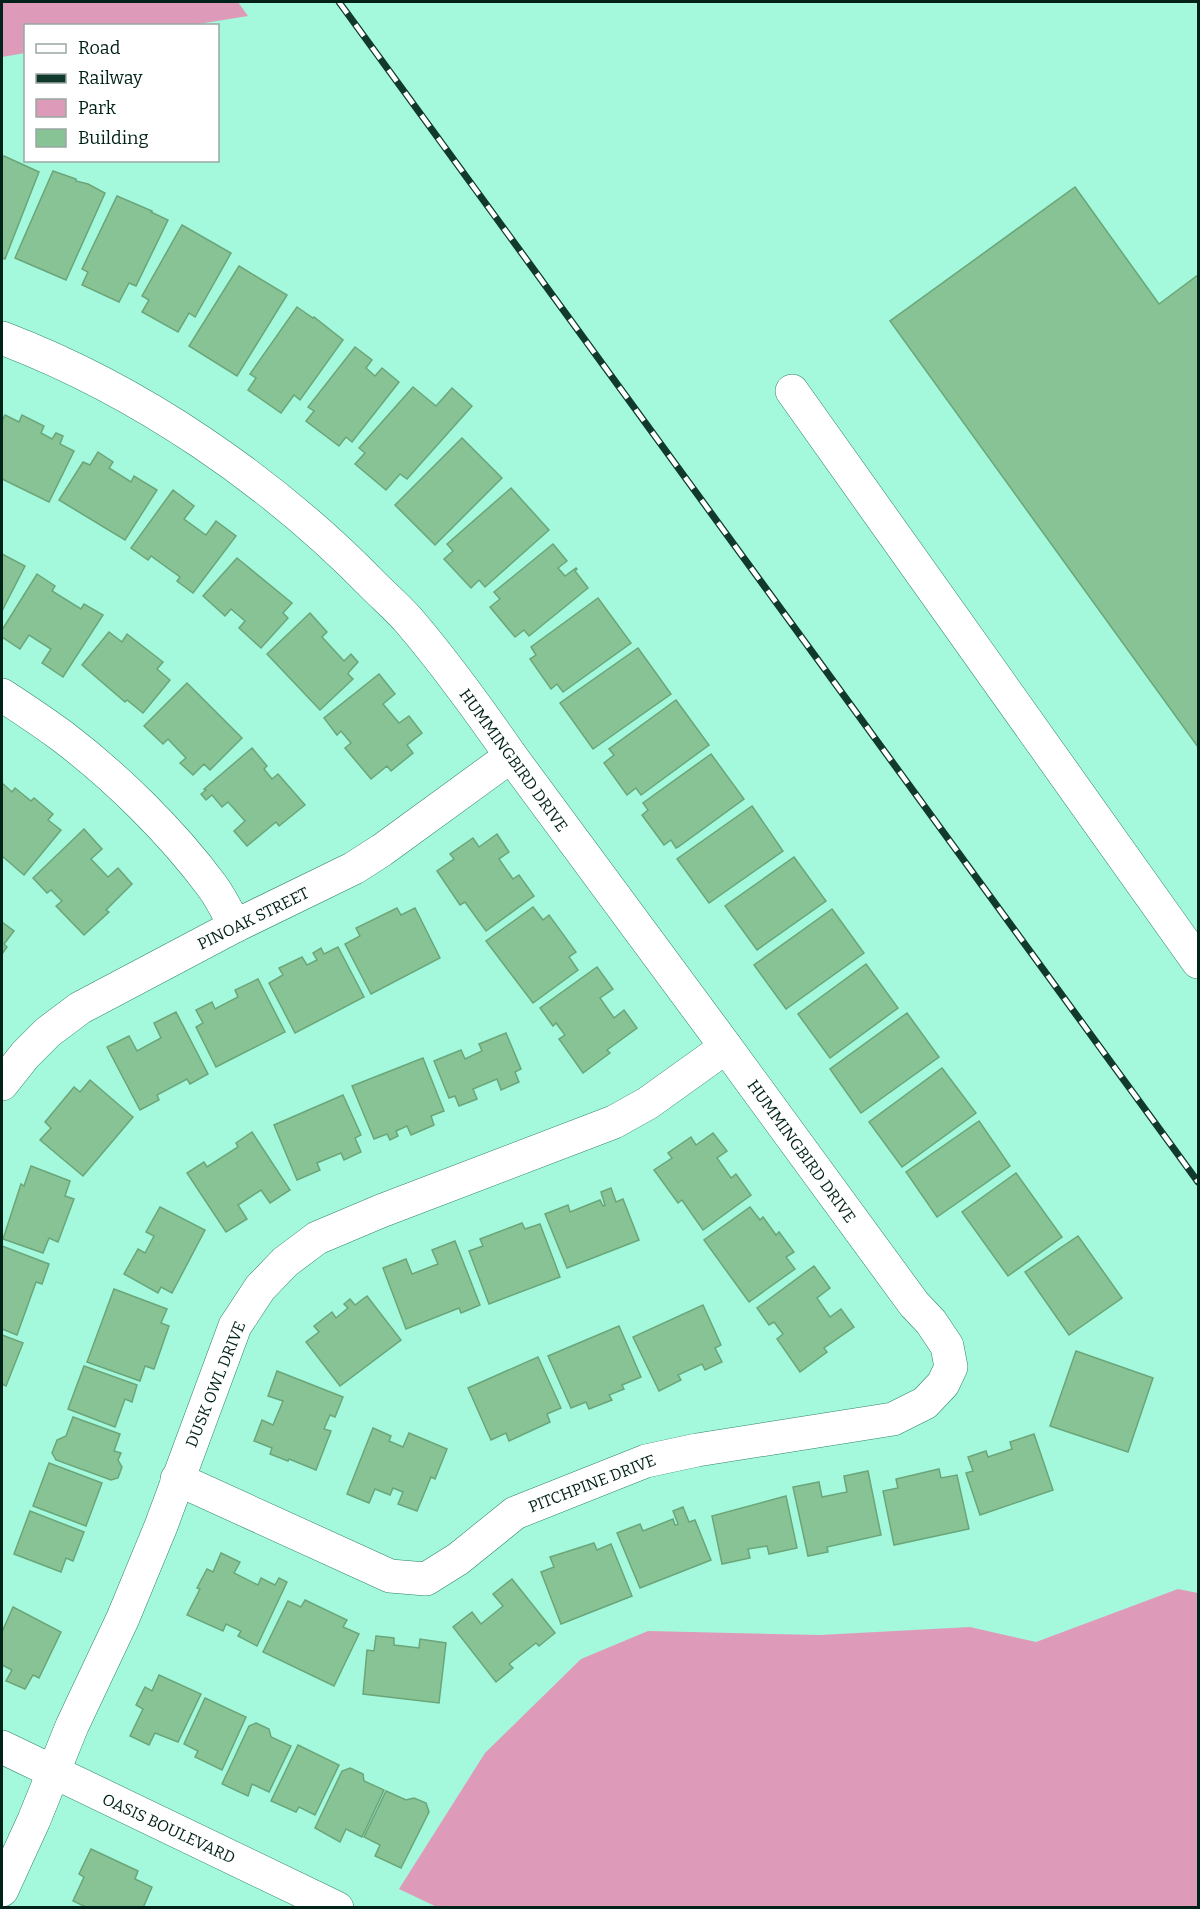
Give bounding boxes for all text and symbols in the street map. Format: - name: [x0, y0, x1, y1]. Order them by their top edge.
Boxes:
- legend: [24, 24, 219, 162]
- text: Road: [78, 37, 121, 59]
- text: Railway: [78, 67, 143, 89]
- text: Park: [78, 97, 117, 119]
- text: Building: [78, 127, 149, 149]
- street label: HUMMINGBIRD DRIVE: [455, 685, 572, 835]
- street label: PINOAK STREET: [194, 883, 312, 954]
- street label: HUMMINGBIRD DRIVE: [743, 1076, 860, 1226]
- street label: DUSK OWL DRIVE: [181, 1318, 249, 1450]
- street label: PITCHPINE DRIVE: [526, 1450, 659, 1517]
- street label: OASIS BOULEVARD: [99, 1789, 238, 1868]

